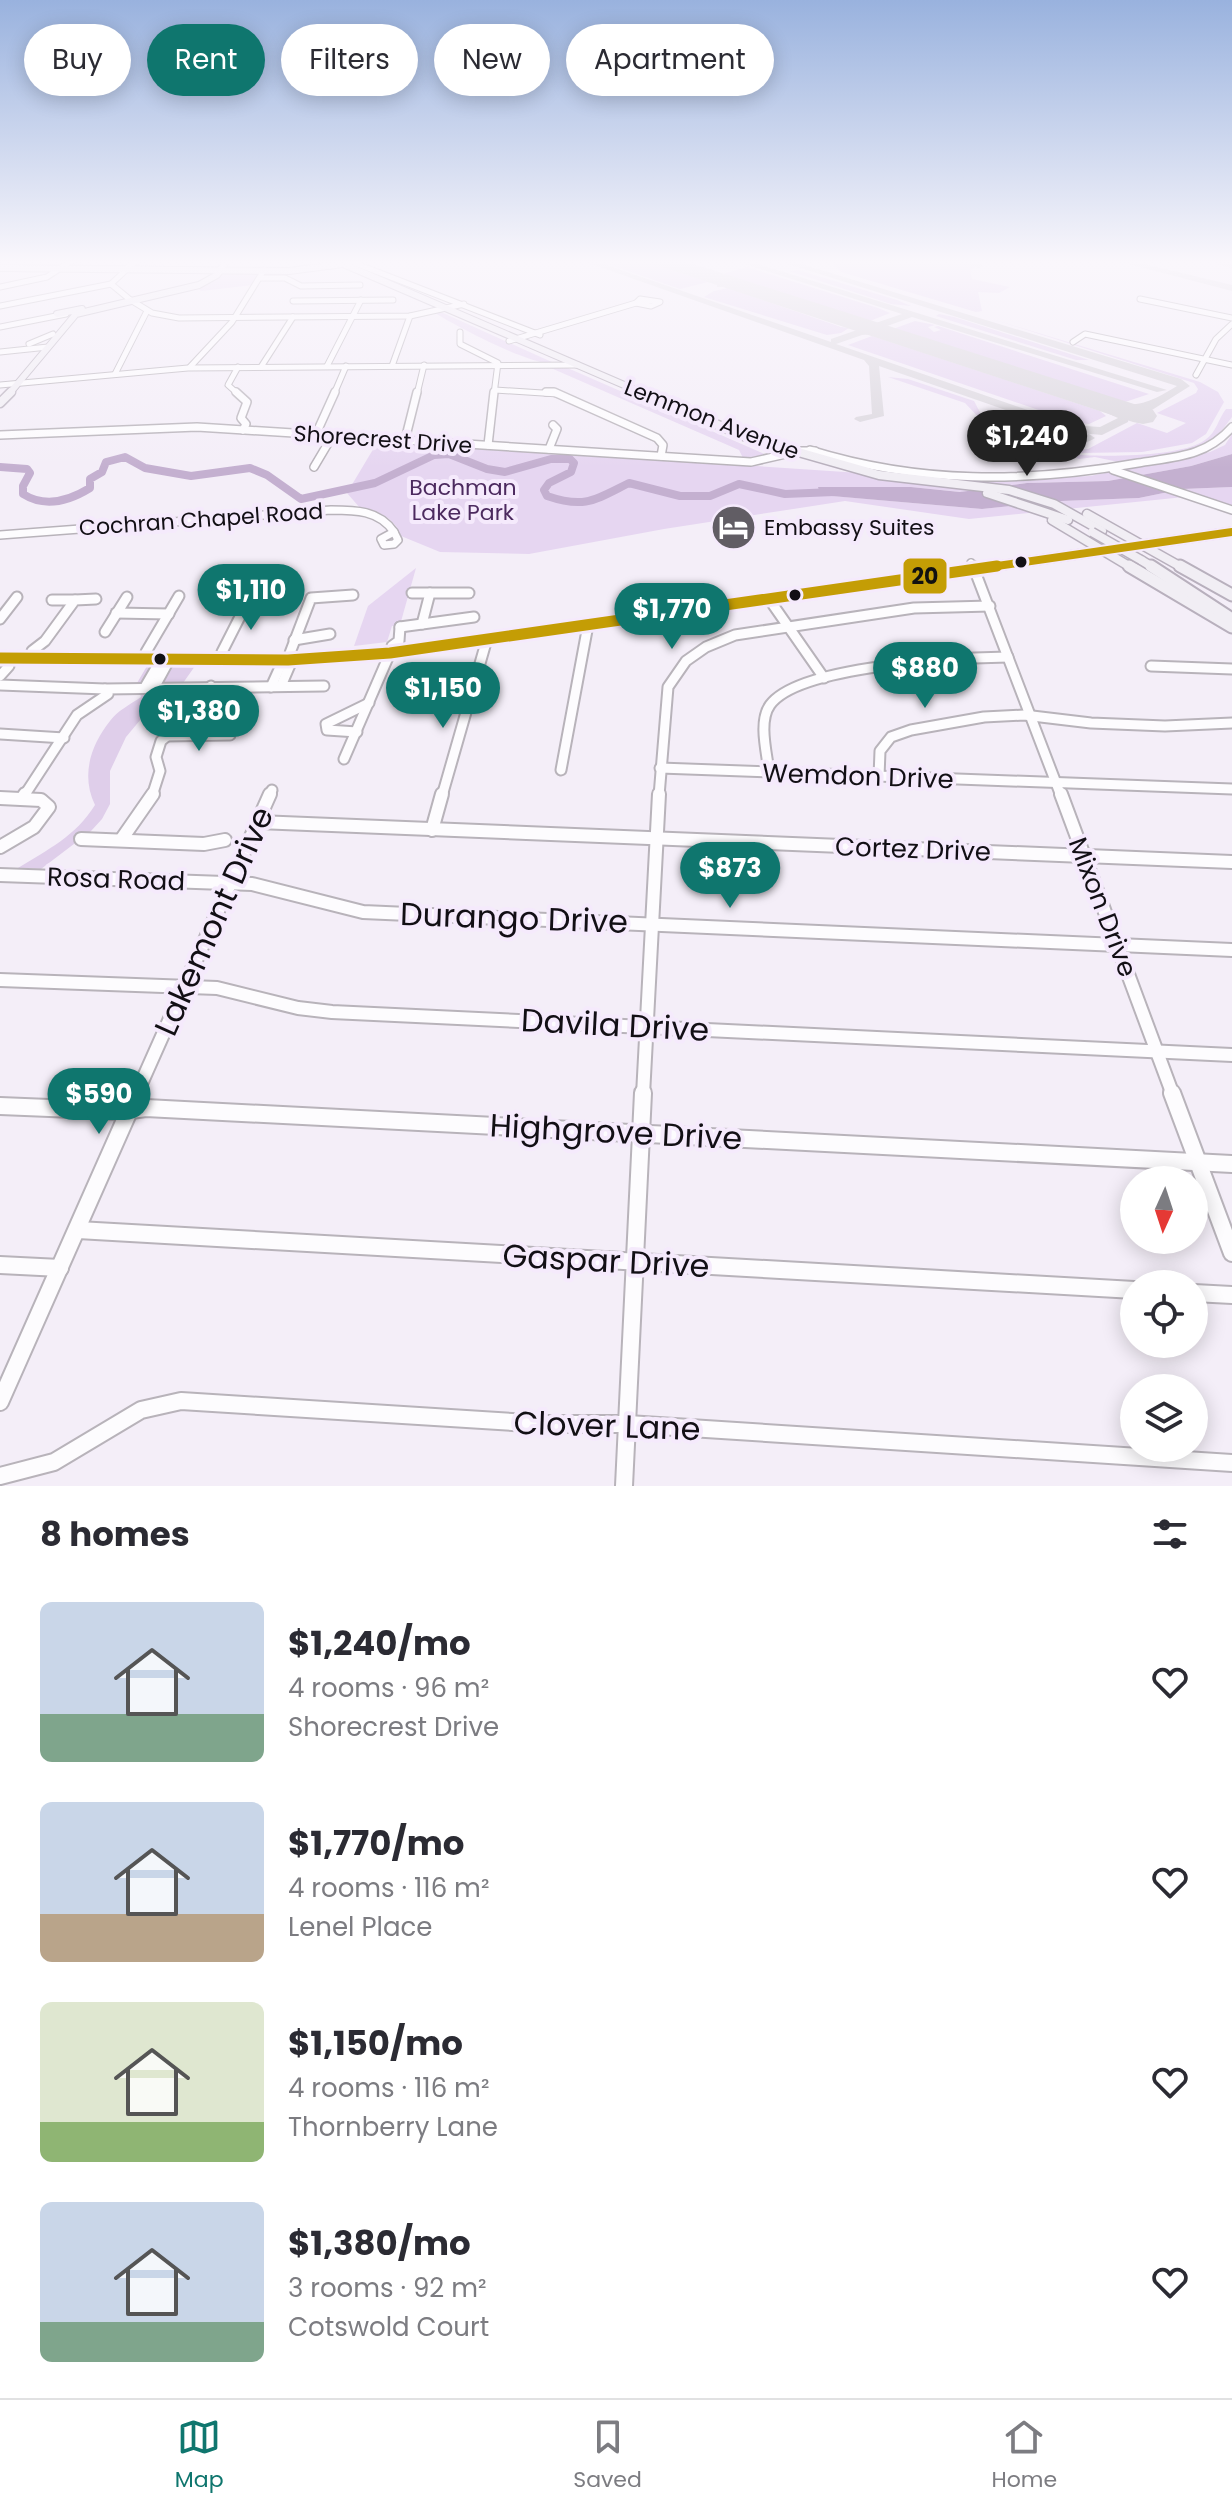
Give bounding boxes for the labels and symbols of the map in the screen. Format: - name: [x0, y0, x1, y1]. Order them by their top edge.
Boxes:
- street label: Lemmon Avenue: [620, 372, 804, 467]
- pin: $1,240: [962, 410, 1092, 478]
- street label: Shorecrest Drive: [293, 418, 473, 461]
- park label: Bachman Lake Park: [409, 472, 517, 528]
- street label: Cochran Chapel Road: [78, 496, 324, 543]
- hotel icon: Embassy Suites: [709, 503, 757, 551]
- place label: Embassy Suites: [764, 512, 934, 543]
- unlabelled marker: [1013, 554, 1029, 570]
- line badge: 20: [902, 557, 948, 595]
- text: 20: [912, 561, 938, 592]
- pin: $1,110: [186, 564, 316, 632]
- pin: $1,770: [607, 583, 737, 651]
- unlabelled marker: [787, 587, 803, 603]
- pin: $880: [878, 642, 972, 710]
- unlabelled marker: [152, 651, 168, 667]
- pin: $1,150: [378, 662, 508, 730]
- pin: $1,380: [134, 685, 264, 753]
- street label: Wemdon Drive: [762, 755, 954, 797]
- street label: Lakemont Drive: [143, 799, 284, 1042]
- street label: Cortez Drive: [834, 828, 992, 870]
- street label: Mixon Drive: [1060, 832, 1146, 982]
- pin: $873: [683, 842, 777, 910]
- street label: Rosa Road: [46, 859, 186, 899]
- street label: Durango Drive: [399, 891, 629, 944]
- street label: Davila Drive: [520, 997, 710, 1052]
- pin: $590: [52, 1068, 146, 1136]
- street label: Highgrove Drive: [489, 1102, 743, 1161]
- north arrow: [1120, 1166, 1208, 1254]
- street label: Gaspar Drive: [501, 1233, 711, 1288]
- street label: Clover Lane: [513, 1400, 701, 1451]

